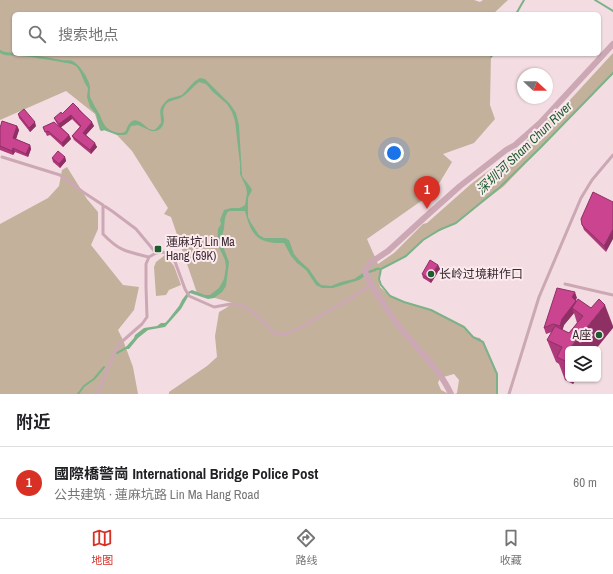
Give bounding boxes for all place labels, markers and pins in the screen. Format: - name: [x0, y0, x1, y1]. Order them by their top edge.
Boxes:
- pin: 1: [414, 176, 440, 209]
- place label: 蓮麻坑 Lin Ma Hang (59K): [166, 234, 235, 264]
- marker: 蓮麻坑 Lin Ma Hang (59K): [153, 244, 163, 254]
- place label: 长岭过境耕作口: [439, 266, 523, 282]
- marker: 长岭过境耕作口: [426, 269, 436, 279]
- place label: A座: [571, 327, 591, 343]
- marker: A座: [594, 330, 604, 340]

